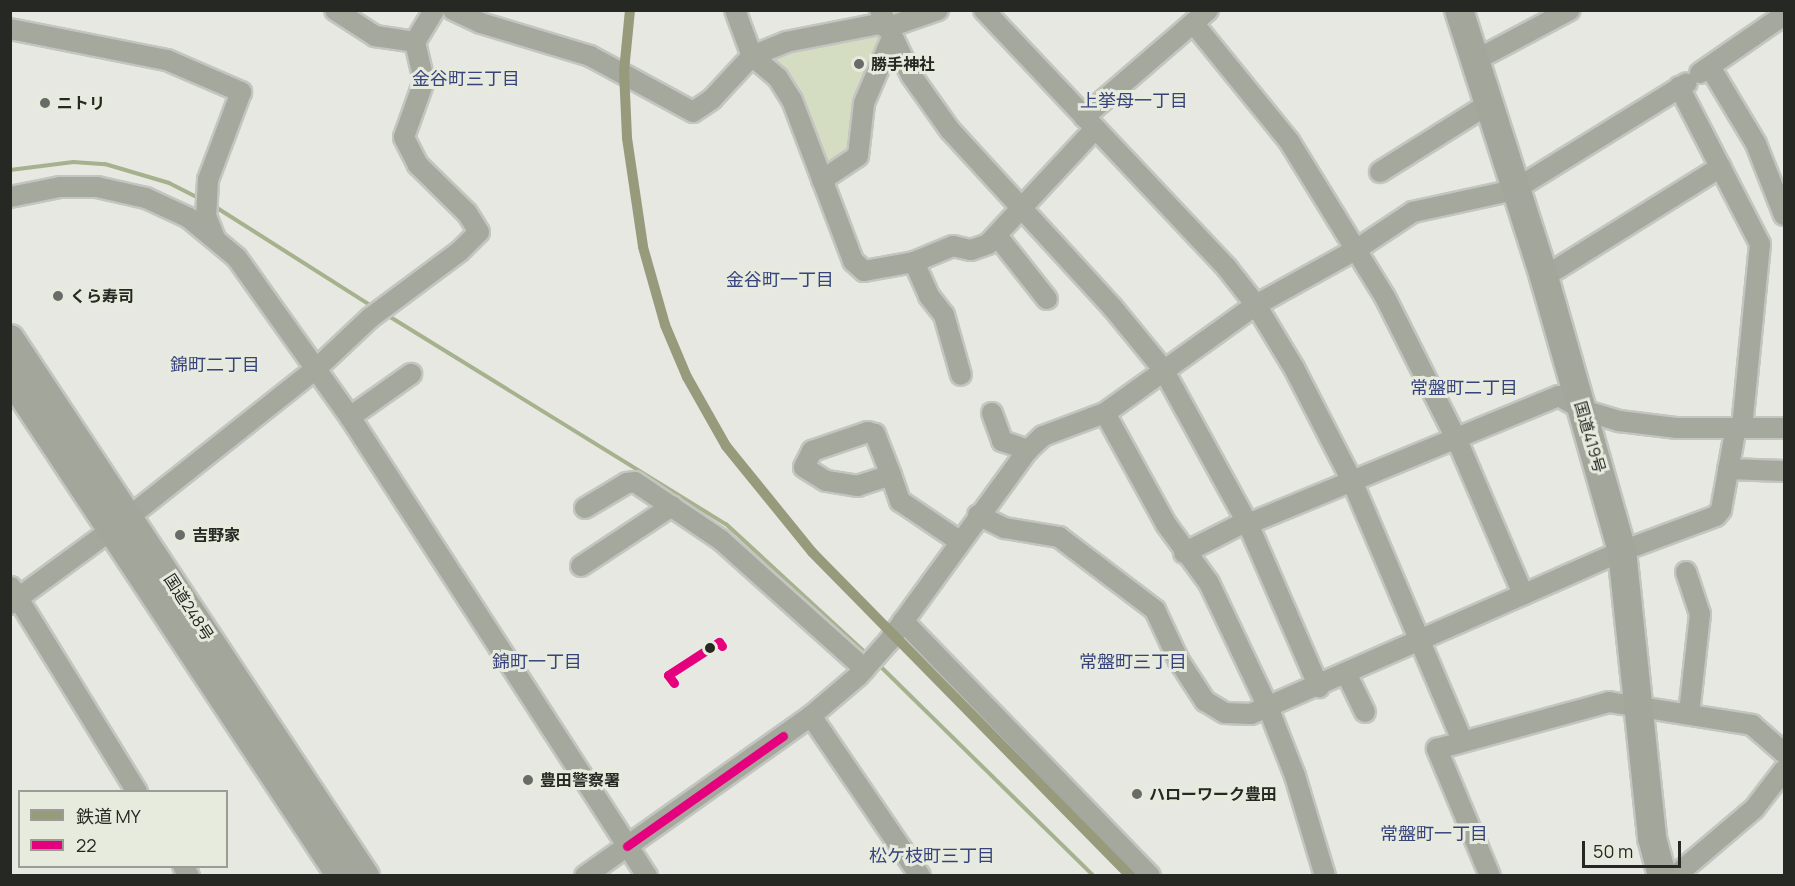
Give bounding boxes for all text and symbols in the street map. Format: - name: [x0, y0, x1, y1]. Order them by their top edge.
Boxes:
- place label: 勝手神社: [871, 54, 935, 74]
- marker: 勝手神社: [852, 57, 866, 71]
- district label: 金谷町三丁目: [412, 67, 520, 89]
- district label: 上挙母一丁目: [1080, 89, 1188, 111]
- place label: ニトリ: [57, 93, 105, 113]
- marker: ニトリ: [38, 96, 52, 110]
- district label: 金谷町一丁目: [726, 268, 834, 290]
- place label: くら寿司: [70, 286, 134, 306]
- marker: くら寿司: [51, 289, 65, 303]
- district label: 錦町二丁目: [170, 353, 260, 375]
- district label: 常盤町二丁目: [1410, 376, 1518, 398]
- street label: 国道419号: [1571, 399, 1609, 475]
- place label: 吉野家: [192, 525, 240, 545]
- marker: 吉野家: [173, 528, 187, 542]
- street label: 国道248号: [160, 570, 218, 644]
- unlabelled marker: [704, 642, 716, 654]
- district label: 錦町一丁目: [492, 650, 582, 672]
- district label: 常盤町三丁目: [1079, 650, 1187, 672]
- place label: 豊田警察署: [540, 770, 620, 790]
- marker: 豊田警察署: [521, 773, 535, 787]
- place label: ハローワーク豊田: [1149, 784, 1277, 804]
- marker: ハローワーク豊田: [1130, 787, 1144, 801]
- legend: [18, 790, 228, 868]
- text: 鉄道 MY: [76, 804, 141, 828]
- district label: 常盤町一丁目: [1380, 822, 1488, 844]
- scale bar: [1585, 829, 1684, 867]
- text: 22: [76, 833, 97, 857]
- text: 50 m: [1593, 839, 1633, 863]
- district label: 松ケ枝町三丁目: [869, 844, 995, 866]

